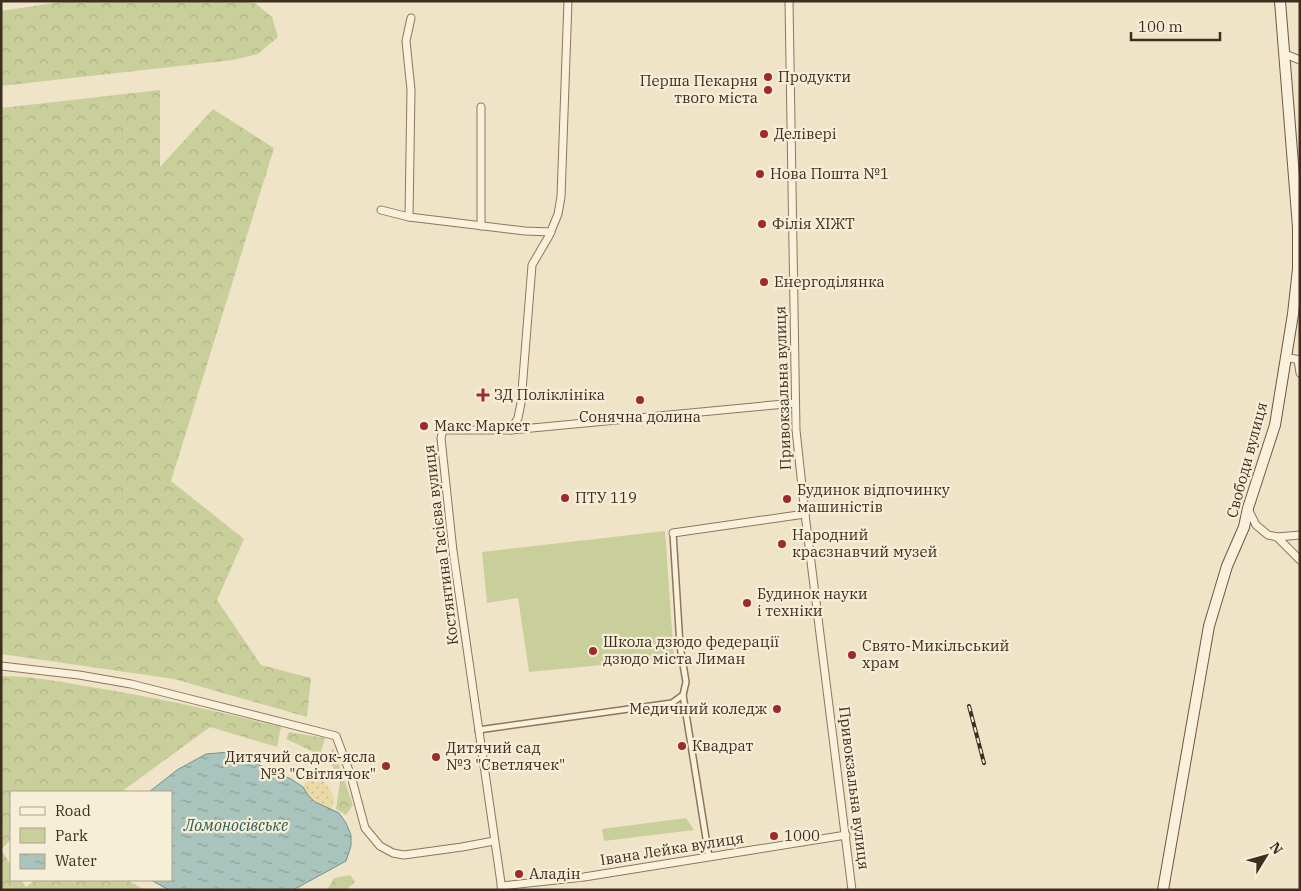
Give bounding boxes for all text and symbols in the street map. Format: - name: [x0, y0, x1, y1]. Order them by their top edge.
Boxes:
- scale bar: [1131, 10, 1220, 42]
- text: 100 m: [1138, 17, 1183, 36]
- place label: Продукти: [778, 67, 851, 86]
- place label: Перша Пекарня твого мiста: [640, 71, 758, 107]
- marker: Продукти: [762, 71, 774, 83]
- marker: Перша Пекарня твого мiста: [762, 84, 774, 96]
- place label: Делівері: [774, 124, 837, 143]
- marker: Делівері: [758, 128, 770, 140]
- place label: Нова Пошта №1: [770, 164, 889, 183]
- marker: Нова Пошта №1: [754, 168, 766, 180]
- place label: Філія ХІЖТ: [772, 214, 855, 233]
- marker: Філія ХІЖТ: [756, 218, 768, 230]
- place label: Енергоділянка: [774, 272, 885, 291]
- marker: Енергоділянка: [758, 276, 770, 288]
- street label: Привокзальна вулиця: [770, 306, 795, 471]
- place label: ЗД Поліклініка: [494, 385, 605, 404]
- marker: ЗД Поліклініка: [476, 388, 490, 402]
- marker: Сонячна долина: [634, 394, 646, 406]
- street label: Свободи вулиця: [1222, 400, 1271, 520]
- place label: Сонячна долина: [579, 407, 701, 426]
- place label: Макс Маркет: [434, 416, 530, 435]
- marker: Макс Маркет: [418, 420, 430, 432]
- street label: Костянтина Гасієва вулиця: [419, 444, 462, 646]
- place label: Будинок відпочинку машиністів: [797, 480, 950, 516]
- place label: ПТУ 119: [575, 488, 637, 507]
- marker: ПТУ 119: [559, 492, 571, 504]
- marker: Будинок відпочинку машиністів: [781, 493, 793, 505]
- place label: Народний краєзнавчий музей: [792, 525, 938, 561]
- marker: Народний краєзнавчий музей: [776, 538, 788, 550]
- place label: Будинок науки і техніки: [757, 584, 868, 620]
- marker: Будинок науки і техніки: [741, 597, 753, 609]
- place label: Школа дзюдо федерації дзюдо міста Лиман: [603, 632, 779, 668]
- place label: Свято-Микільський храм: [862, 636, 1010, 672]
- marker: Школа дзюдо федерації дзюдо міста Лиман: [587, 645, 599, 657]
- marker: Свято-Микільський храм: [846, 649, 858, 661]
- place label: Медичний коледж: [629, 699, 767, 718]
- marker: Медичний коледж: [771, 703, 783, 715]
- street label: Привокзальна вулиця: [835, 705, 874, 871]
- place label: Квадрат: [692, 736, 754, 755]
- place label: Дитячий сад №3 "Светлячек": [446, 738, 565, 774]
- marker: Квадрат: [676, 740, 688, 752]
- place label: Дитячий садок-ясла №3 "Світлячок": [225, 747, 376, 783]
- marker: Дитячий сад №3 "Светлячек": [430, 751, 442, 763]
- marker: Дитячий садок-ясла №3 "Світлячок": [380, 760, 392, 772]
- legend: [10, 791, 172, 881]
- text: Road: [55, 801, 91, 820]
- water label: Ломоносівське: [183, 815, 288, 835]
- text: Park: [55, 826, 88, 845]
- place label: 1000: [784, 826, 820, 845]
- street label: Івана Лейка вулиця: [599, 828, 745, 869]
- marker: 1000: [768, 830, 780, 842]
- north arrow: [1241, 831, 1291, 881]
- text: N: [1266, 838, 1287, 858]
- text: Water: [55, 851, 97, 870]
- place label: Аладін: [529, 864, 581, 883]
- marker: Аладін: [513, 868, 525, 880]

